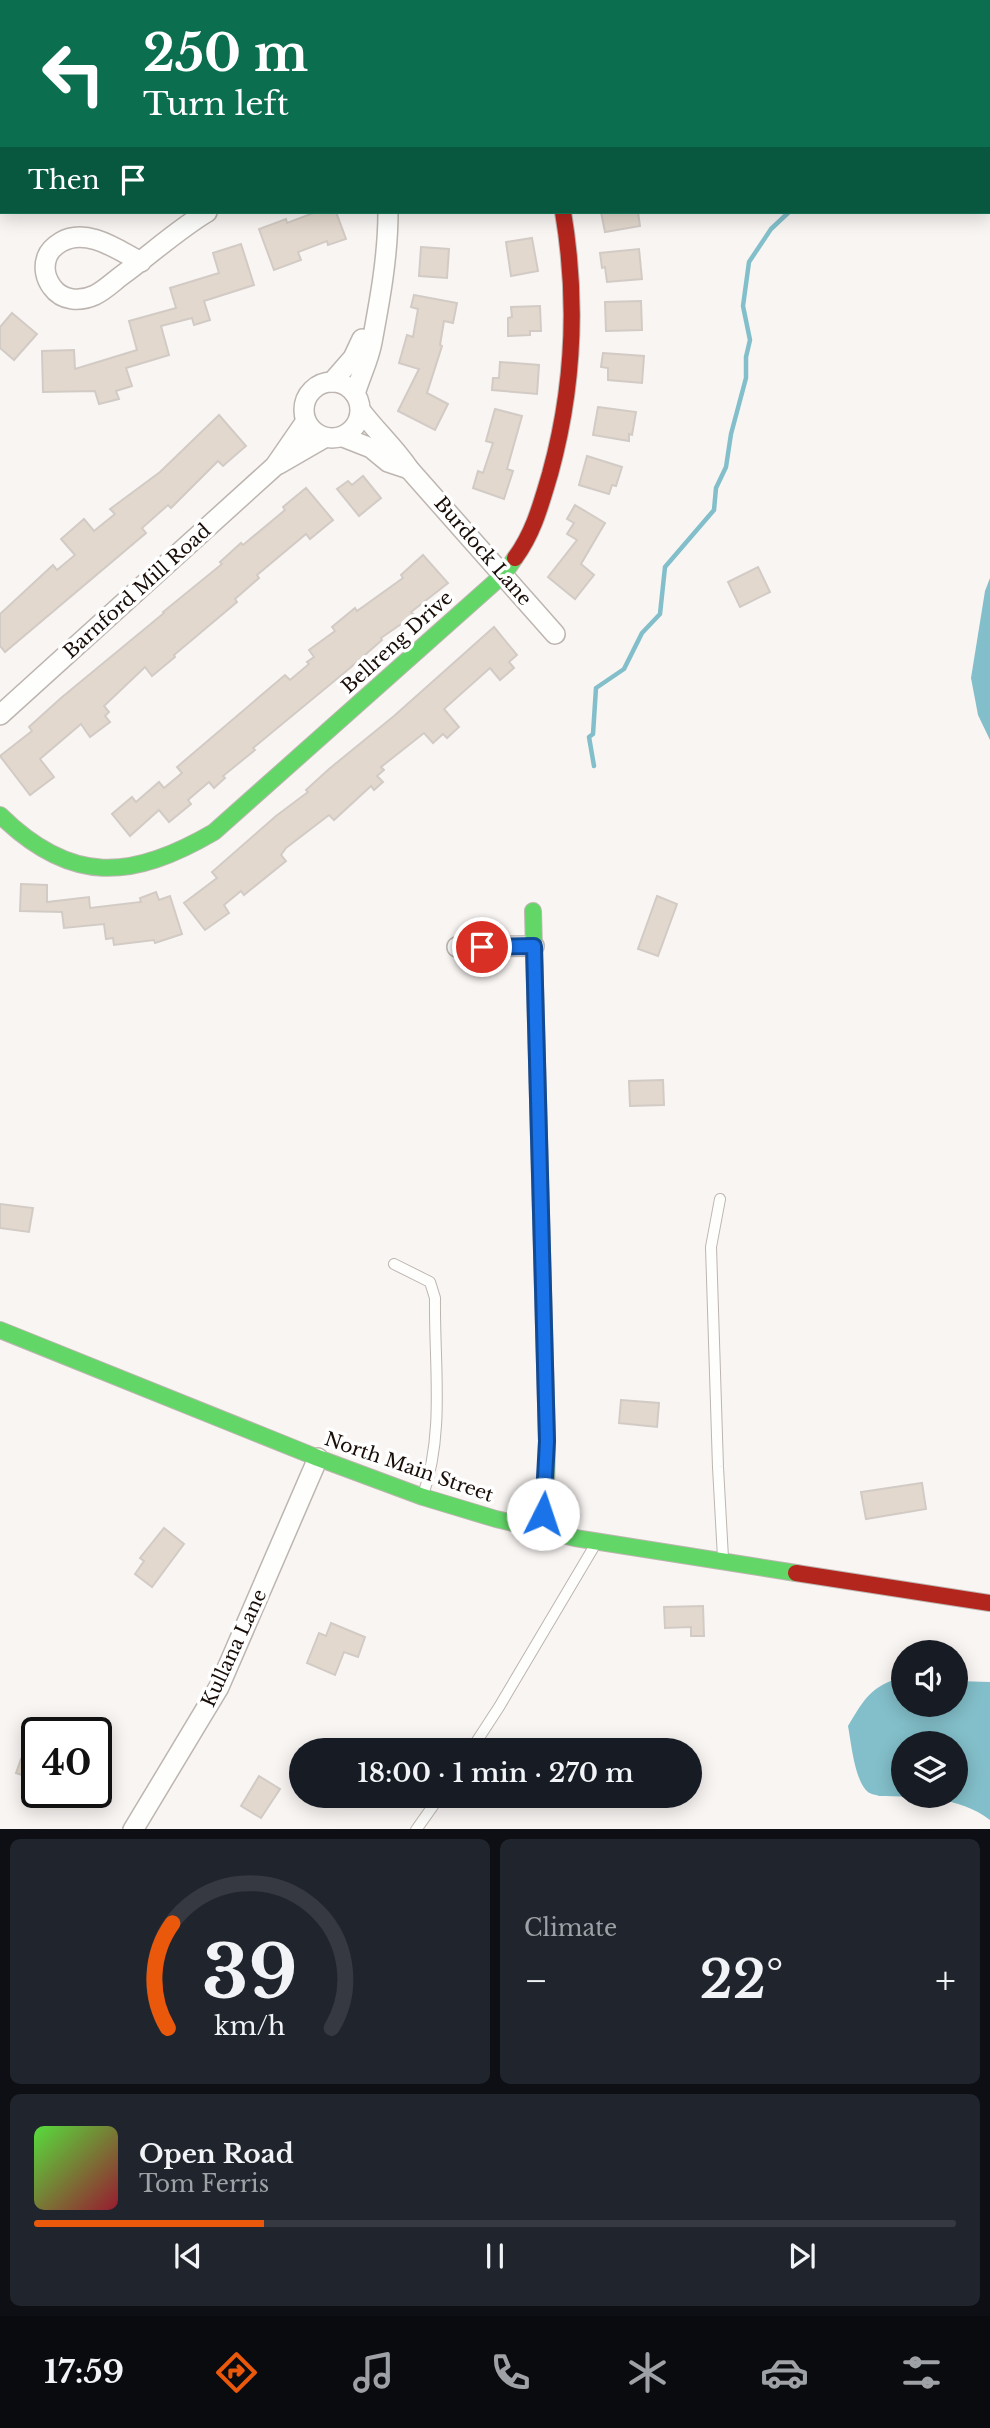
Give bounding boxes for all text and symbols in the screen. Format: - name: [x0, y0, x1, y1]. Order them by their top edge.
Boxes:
- text: 250 m: [143, 23, 308, 84]
- icon: left: [28, 28, 119, 119]
- text: Turn left: [143, 84, 289, 124]
- icon: arrive: [114, 161, 152, 199]
- text: Then: [28, 164, 100, 196]
- street label: Burdock Lane: [429, 492, 537, 610]
- street label: Barnford Mill Road: [59, 519, 215, 663]
- street label: Bellreng Drive: [337, 586, 457, 698]
- pin: [452, 917, 512, 977]
- icon: arrive: [463, 928, 501, 966]
- street label: North Main Street: [321, 1427, 497, 1507]
- position arrow: [506, 1477, 580, 1551]
- street label: Kullana Lane: [197, 1585, 271, 1711]
- map controls: [891, 1640, 968, 1808]
- button: sound: [891, 1640, 968, 1717]
- speed limit sign: 40: [21, 1717, 112, 1808]
- button: layers: [891, 1731, 968, 1808]
- text: 18:00 · 1 min · 270 m: [357, 1757, 634, 1789]
- text: Climate: [524, 1914, 617, 1942]
- text: 39: [202, 1927, 298, 2018]
- text: 22°: [700, 1948, 784, 2012]
- text: −: [524, 1957, 548, 2004]
- text: +: [935, 1957, 956, 2004]
- text: km/h: [215, 2010, 285, 2041]
- text: Open Road: [139, 2138, 294, 2170]
- text: Tom Ferris: [139, 2170, 269, 2198]
- icon: previous: [169, 2237, 207, 2275]
- icon: pause: [476, 2237, 514, 2275]
- icon: next: [783, 2237, 821, 2275]
- icon: directions: [212, 2348, 261, 2397]
- icon: music: [349, 2348, 398, 2397]
- icon: phone: [486, 2348, 535, 2397]
- icon: climate: [623, 2348, 672, 2397]
- icon: car: [760, 2348, 809, 2397]
- icon: filters: [897, 2348, 946, 2397]
- text: 17:59: [44, 2352, 124, 2392]

